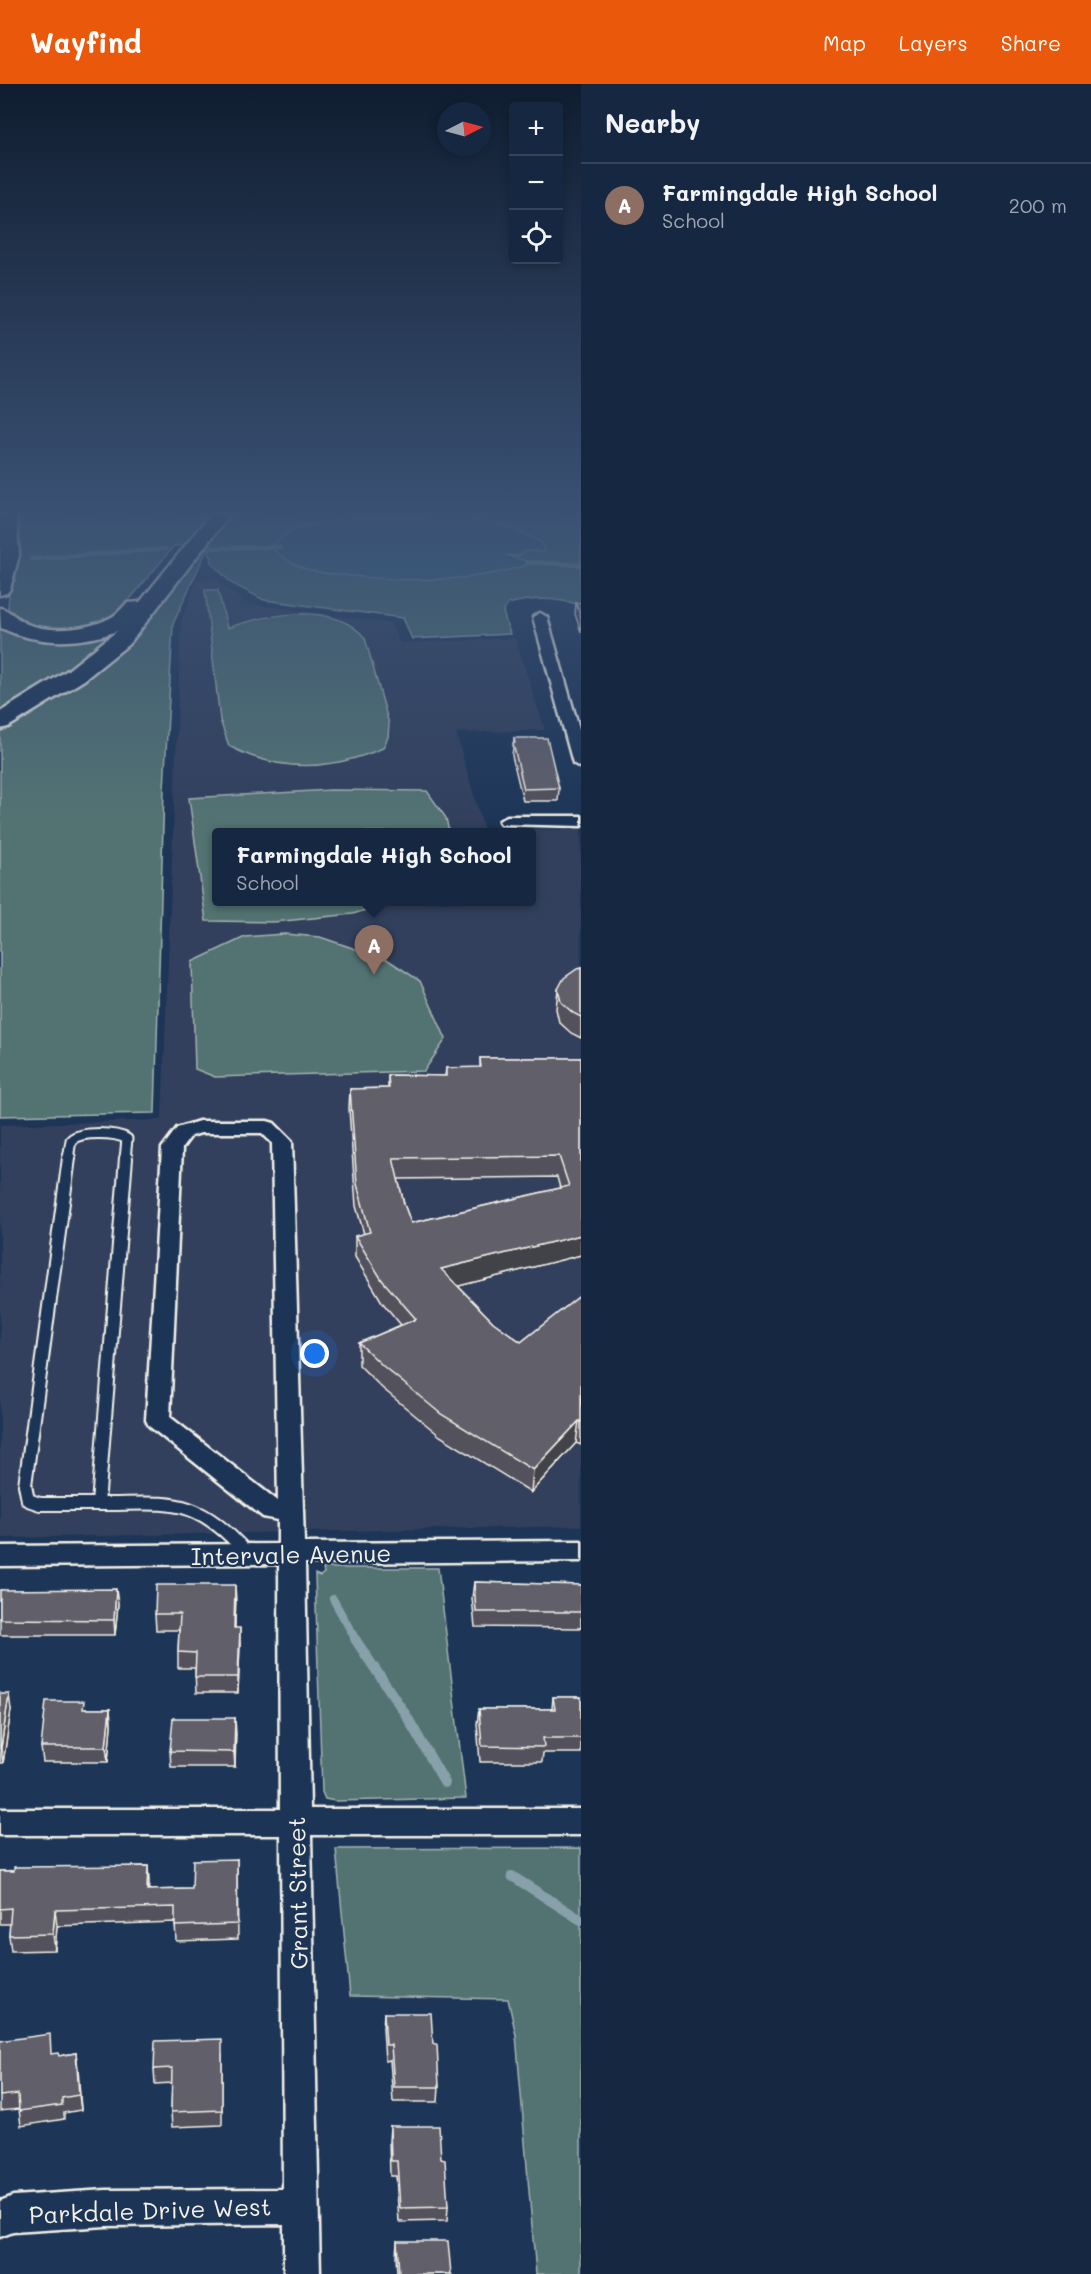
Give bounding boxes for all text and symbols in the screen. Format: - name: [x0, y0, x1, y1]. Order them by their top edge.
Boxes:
- text: Wayfind: [30, 24, 141, 60]
- text: Map: [823, 29, 866, 56]
- text: Layers: [899, 29, 968, 56]
- text: Share: [1001, 29, 1061, 56]
- north arrow: [437, 102, 491, 156]
- map controls: [509, 102, 563, 264]
- button: +: [509, 102, 563, 156]
- text: Nearby: [605, 106, 700, 140]
- button: −: [509, 156, 563, 210]
- text: Farmingdale High School: [662, 178, 937, 207]
- text: A: [618, 192, 631, 218]
- text: 200 m: [1009, 192, 1067, 218]
- text: School: [662, 207, 725, 233]
- button: locate: [509, 210, 563, 264]
- popup: [212, 828, 536, 906]
- text: Farmingdale High School: [236, 840, 512, 869]
- text: School: [236, 869, 299, 895]
- pin: A: [354, 926, 394, 975]
- your location: [300, 1339, 329, 1368]
- street label: Intervale Avenue: [190, 1537, 392, 1571]
- street label: Grant Street: [280, 1816, 314, 1970]
- street label: Parkdale Drive West: [28, 2190, 272, 2230]

